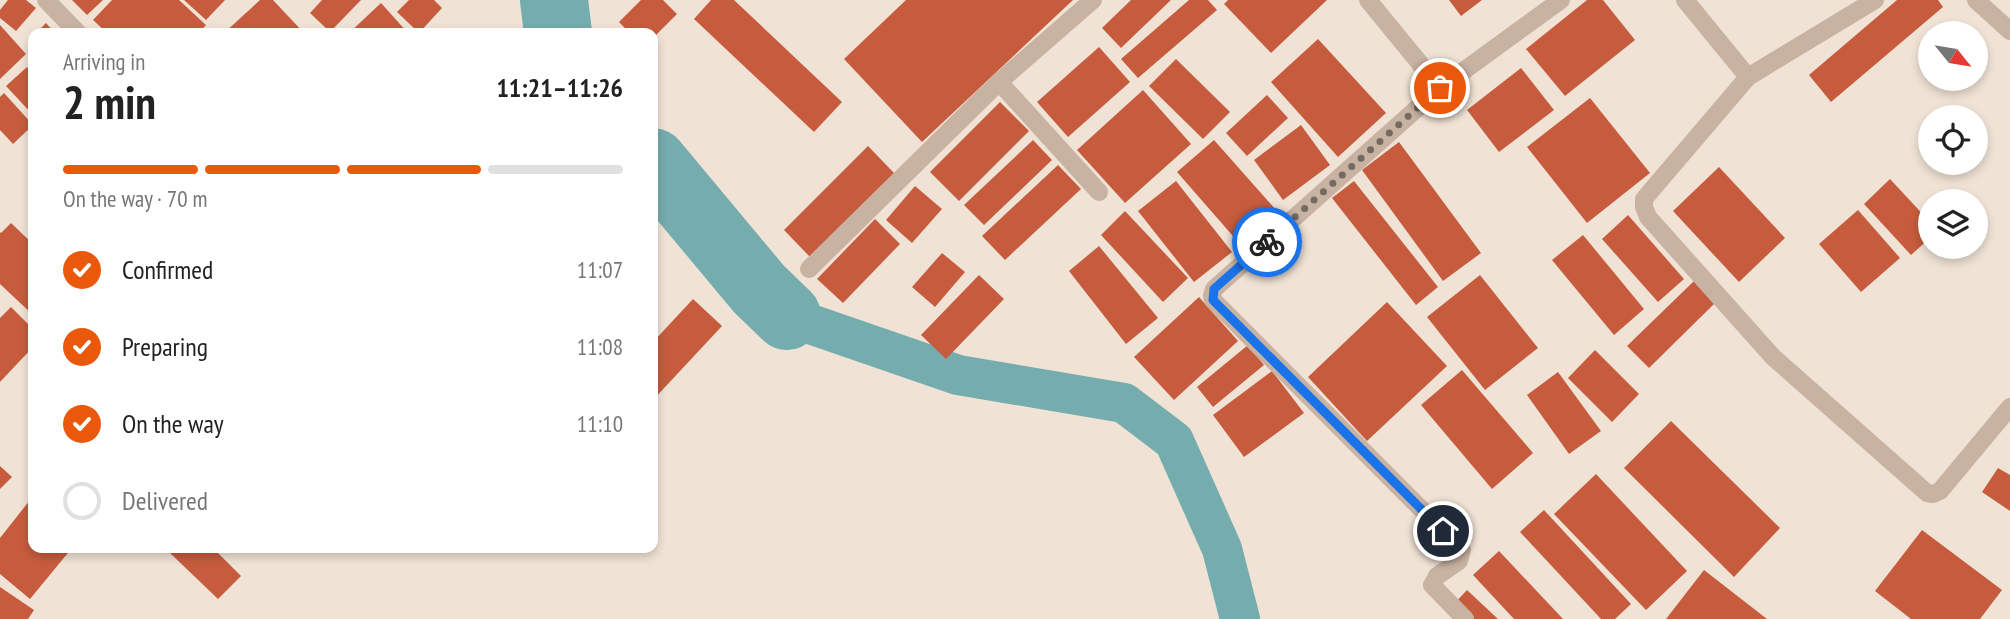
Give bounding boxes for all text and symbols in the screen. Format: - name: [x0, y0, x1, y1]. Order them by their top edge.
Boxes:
- north arrow: [1918, 21, 1988, 91]
- map controls: [1918, 21, 1988, 259]
- text: Arriving in: [63, 47, 145, 76]
- pin: [1410, 58, 1470, 118]
- icon: bag: [1421, 69, 1459, 107]
- text: 11:21–11:26: [496, 71, 623, 104]
- text: 2 min: [63, 72, 156, 132]
- button: locate: [1918, 105, 1988, 175]
- text: On the way · 70 m: [63, 184, 207, 213]
- button: layers: [1918, 189, 1988, 259]
- courier: [1232, 207, 1302, 277]
- icon: bike: [1248, 223, 1286, 261]
- icon: check: [63, 251, 101, 289]
- text: Confirmed: [122, 253, 213, 286]
- text: 11:07: [577, 255, 623, 284]
- icon: check: [63, 328, 101, 366]
- text: Preparing: [122, 330, 208, 363]
- text: 11:08: [577, 332, 623, 361]
- icon: check: [63, 405, 101, 443]
- text: On the way: [122, 407, 224, 440]
- text: 11:10: [577, 409, 623, 438]
- text: Delivered: [122, 484, 208, 517]
- pin: [1413, 501, 1473, 561]
- icon: home: [1424, 512, 1462, 550]

